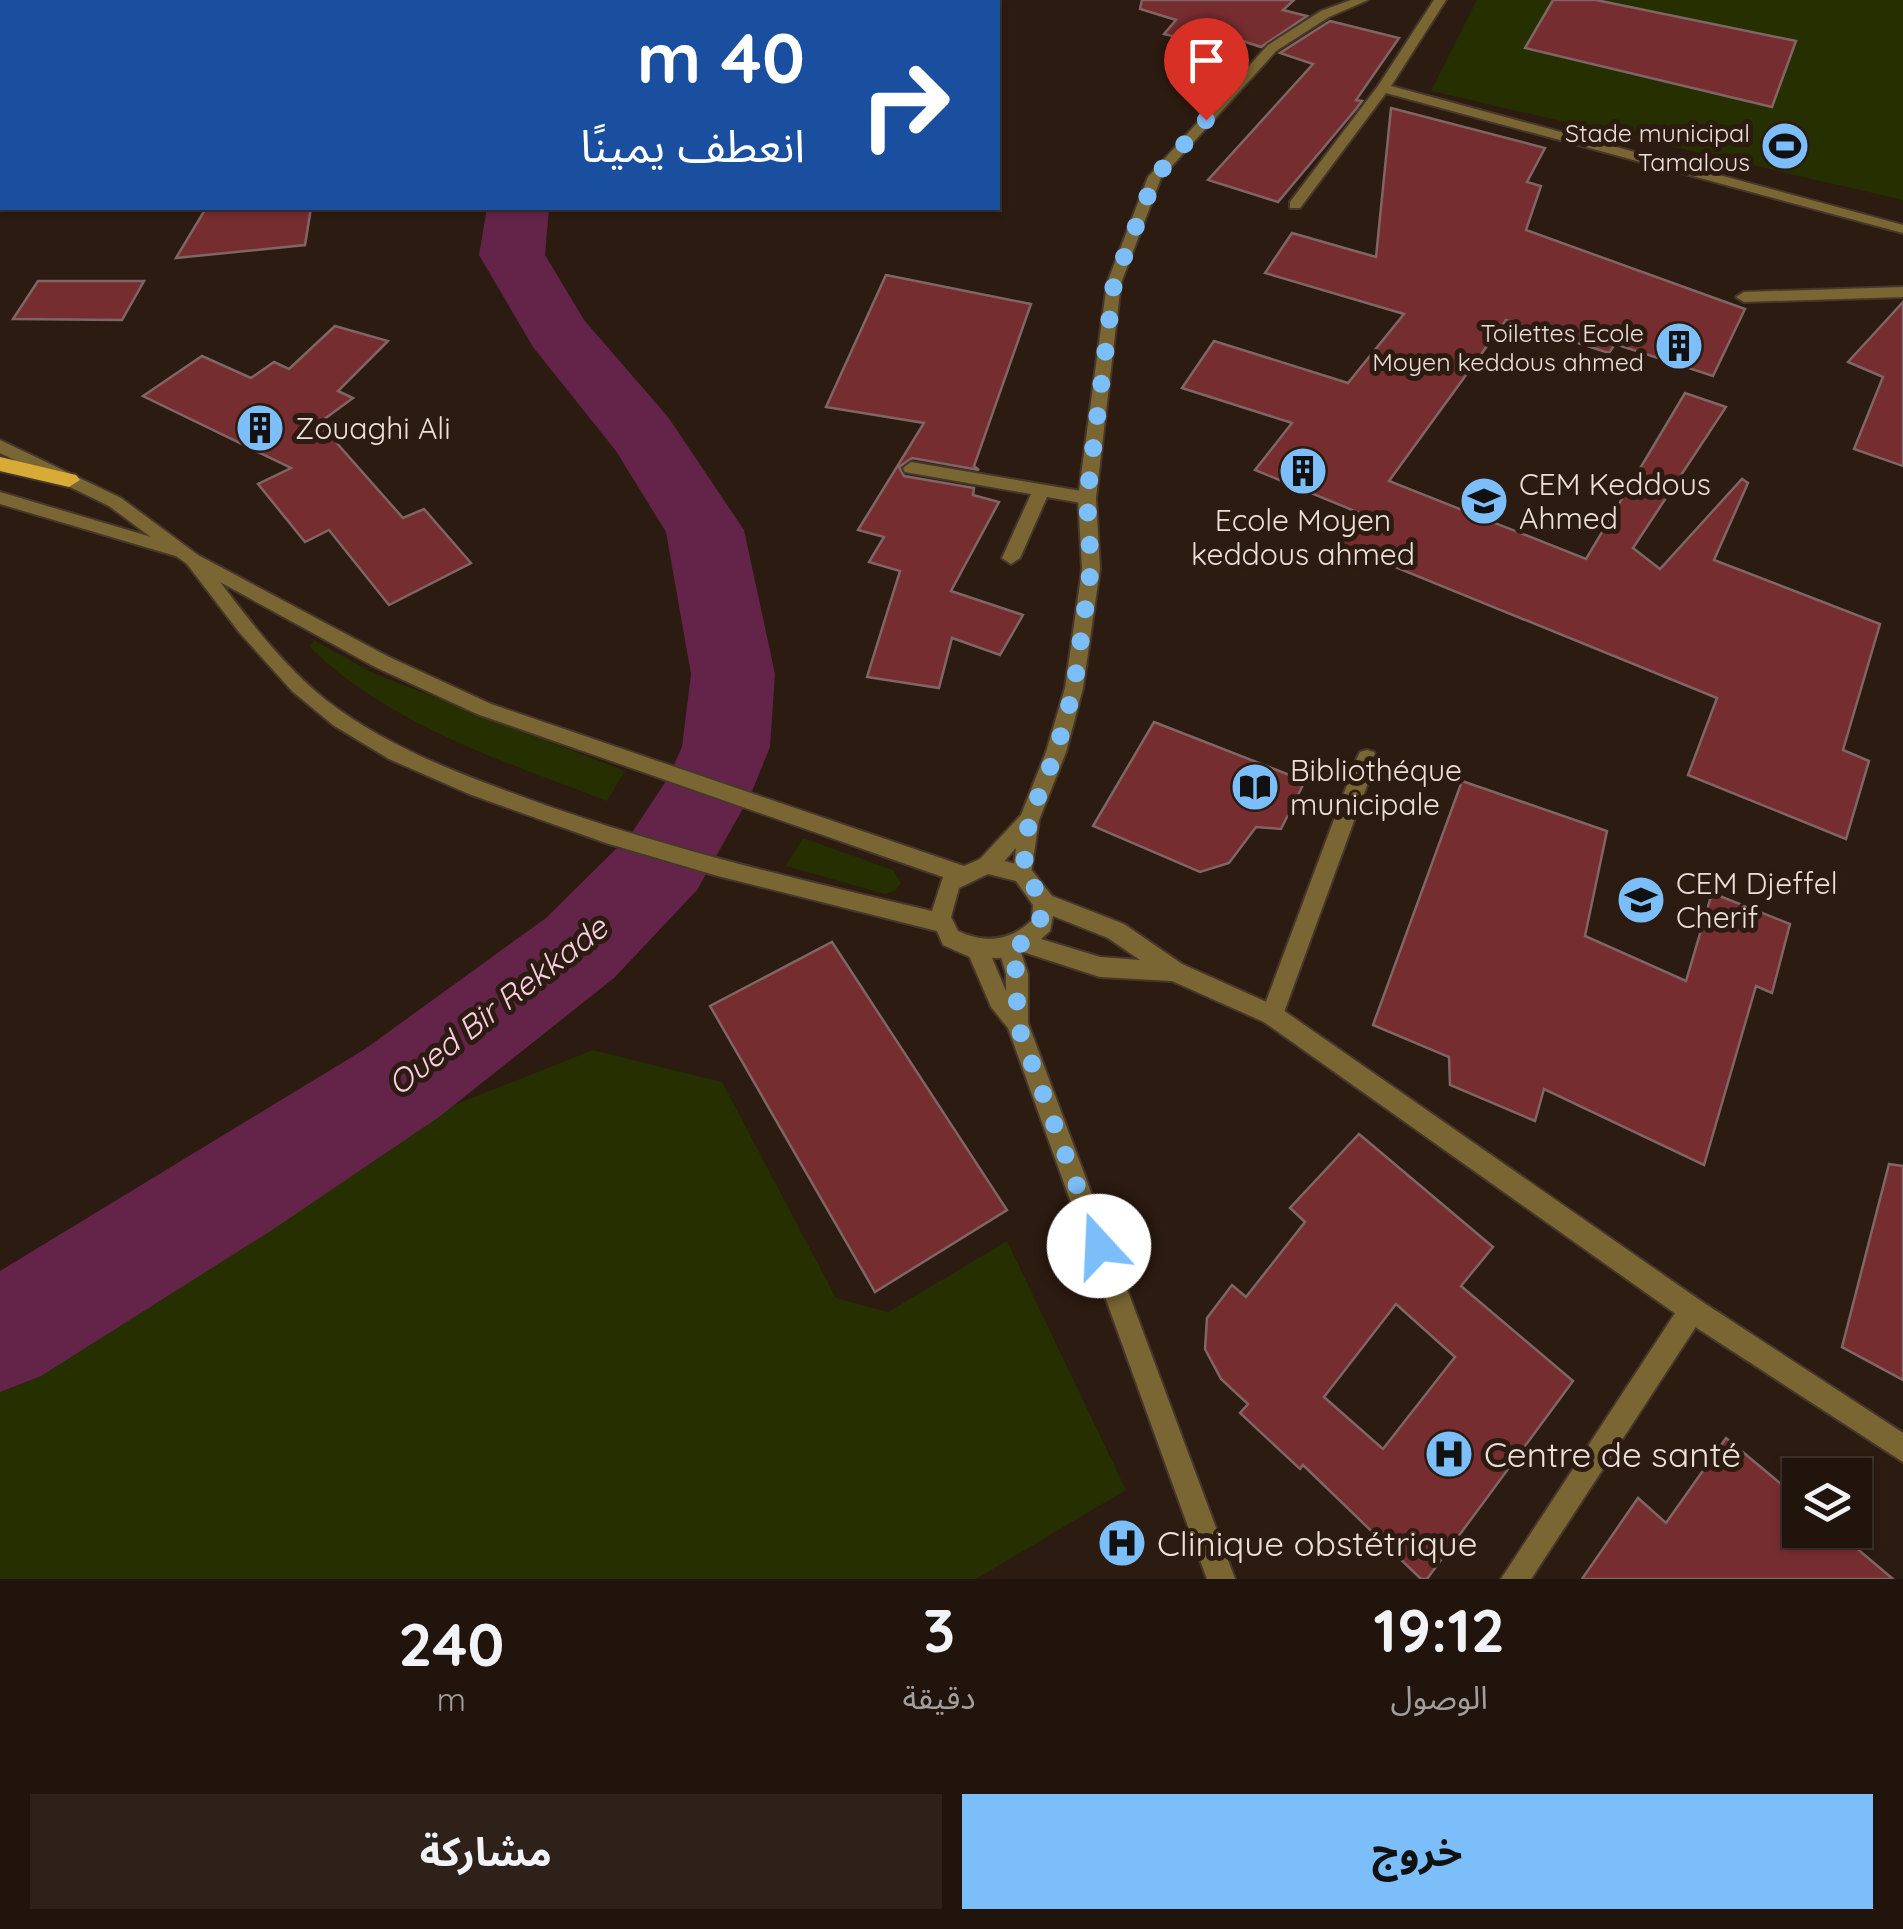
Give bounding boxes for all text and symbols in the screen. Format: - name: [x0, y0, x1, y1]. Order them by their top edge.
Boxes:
- text: 40 m: [637, 13, 805, 101]
- pin: [1164, 18, 1249, 121]
- icon: arrive: [1179, 33, 1234, 88]
- icon: right: [840, 40, 970, 170]
- text: انعطف يمينًا: [580, 117, 805, 173]
- place label: Stade municipal Tamalous: [1565, 117, 1750, 177]
- sports icon: Stade municipal Tamalous: [1759, 120, 1811, 172]
- place label: Toilettes Ecole Moyen keddous ahmed: [1372, 317, 1644, 377]
- building icon: Toilettes Ecole Moyen keddous ahmed: [1653, 320, 1705, 372]
- building icon: Zouaghi Ali: [234, 402, 286, 454]
- place label: Zouaghi Ali: [295, 409, 451, 447]
- building icon: Ecole Moyen keddous ahmed: [1277, 445, 1329, 497]
- place label: CEM Keddous Ahmed: [1519, 465, 1711, 537]
- school or university icon: CEM Keddous Ahmed: [1458, 475, 1510, 527]
- place label: Ecole Moyen keddous ahmed: [1191, 501, 1415, 573]
- place label: Bibliothéque municipale: [1290, 751, 1462, 823]
- library icon: Bibliothéque municipale: [1229, 761, 1281, 813]
- place label: CEM Djeffel Cherif: [1676, 864, 1838, 936]
- school or university icon: CEM Djeffel Cherif: [1615, 874, 1667, 926]
- water label: Oued Bir Rekkade: [379, 906, 616, 1103]
- position arrow: [1047, 1194, 1151, 1298]
- hospital icon: Centre de santé: [1423, 1428, 1475, 1480]
- place label: Centre de santé: [1484, 1432, 1741, 1476]
- map controls: [1782, 1458, 1872, 1548]
- button: layers: [1782, 1458, 1872, 1548]
- hospital icon: Clinique obstétrique: [1096, 1517, 1148, 1569]
- place label: Clinique obstétrique: [1157, 1521, 1478, 1565]
- text: 3: [923, 1592, 955, 1667]
- text: 19:12: [1374, 1592, 1505, 1667]
- text: 240: [398, 1606, 504, 1681]
- text: دقيقة: [903, 1677, 975, 1717]
- text: الوصول: [1391, 1677, 1488, 1717]
- text: m: [437, 1679, 466, 1719]
- button: مشاركة: [30, 1794, 942, 1909]
- button: خروج: [962, 1794, 1873, 1909]

